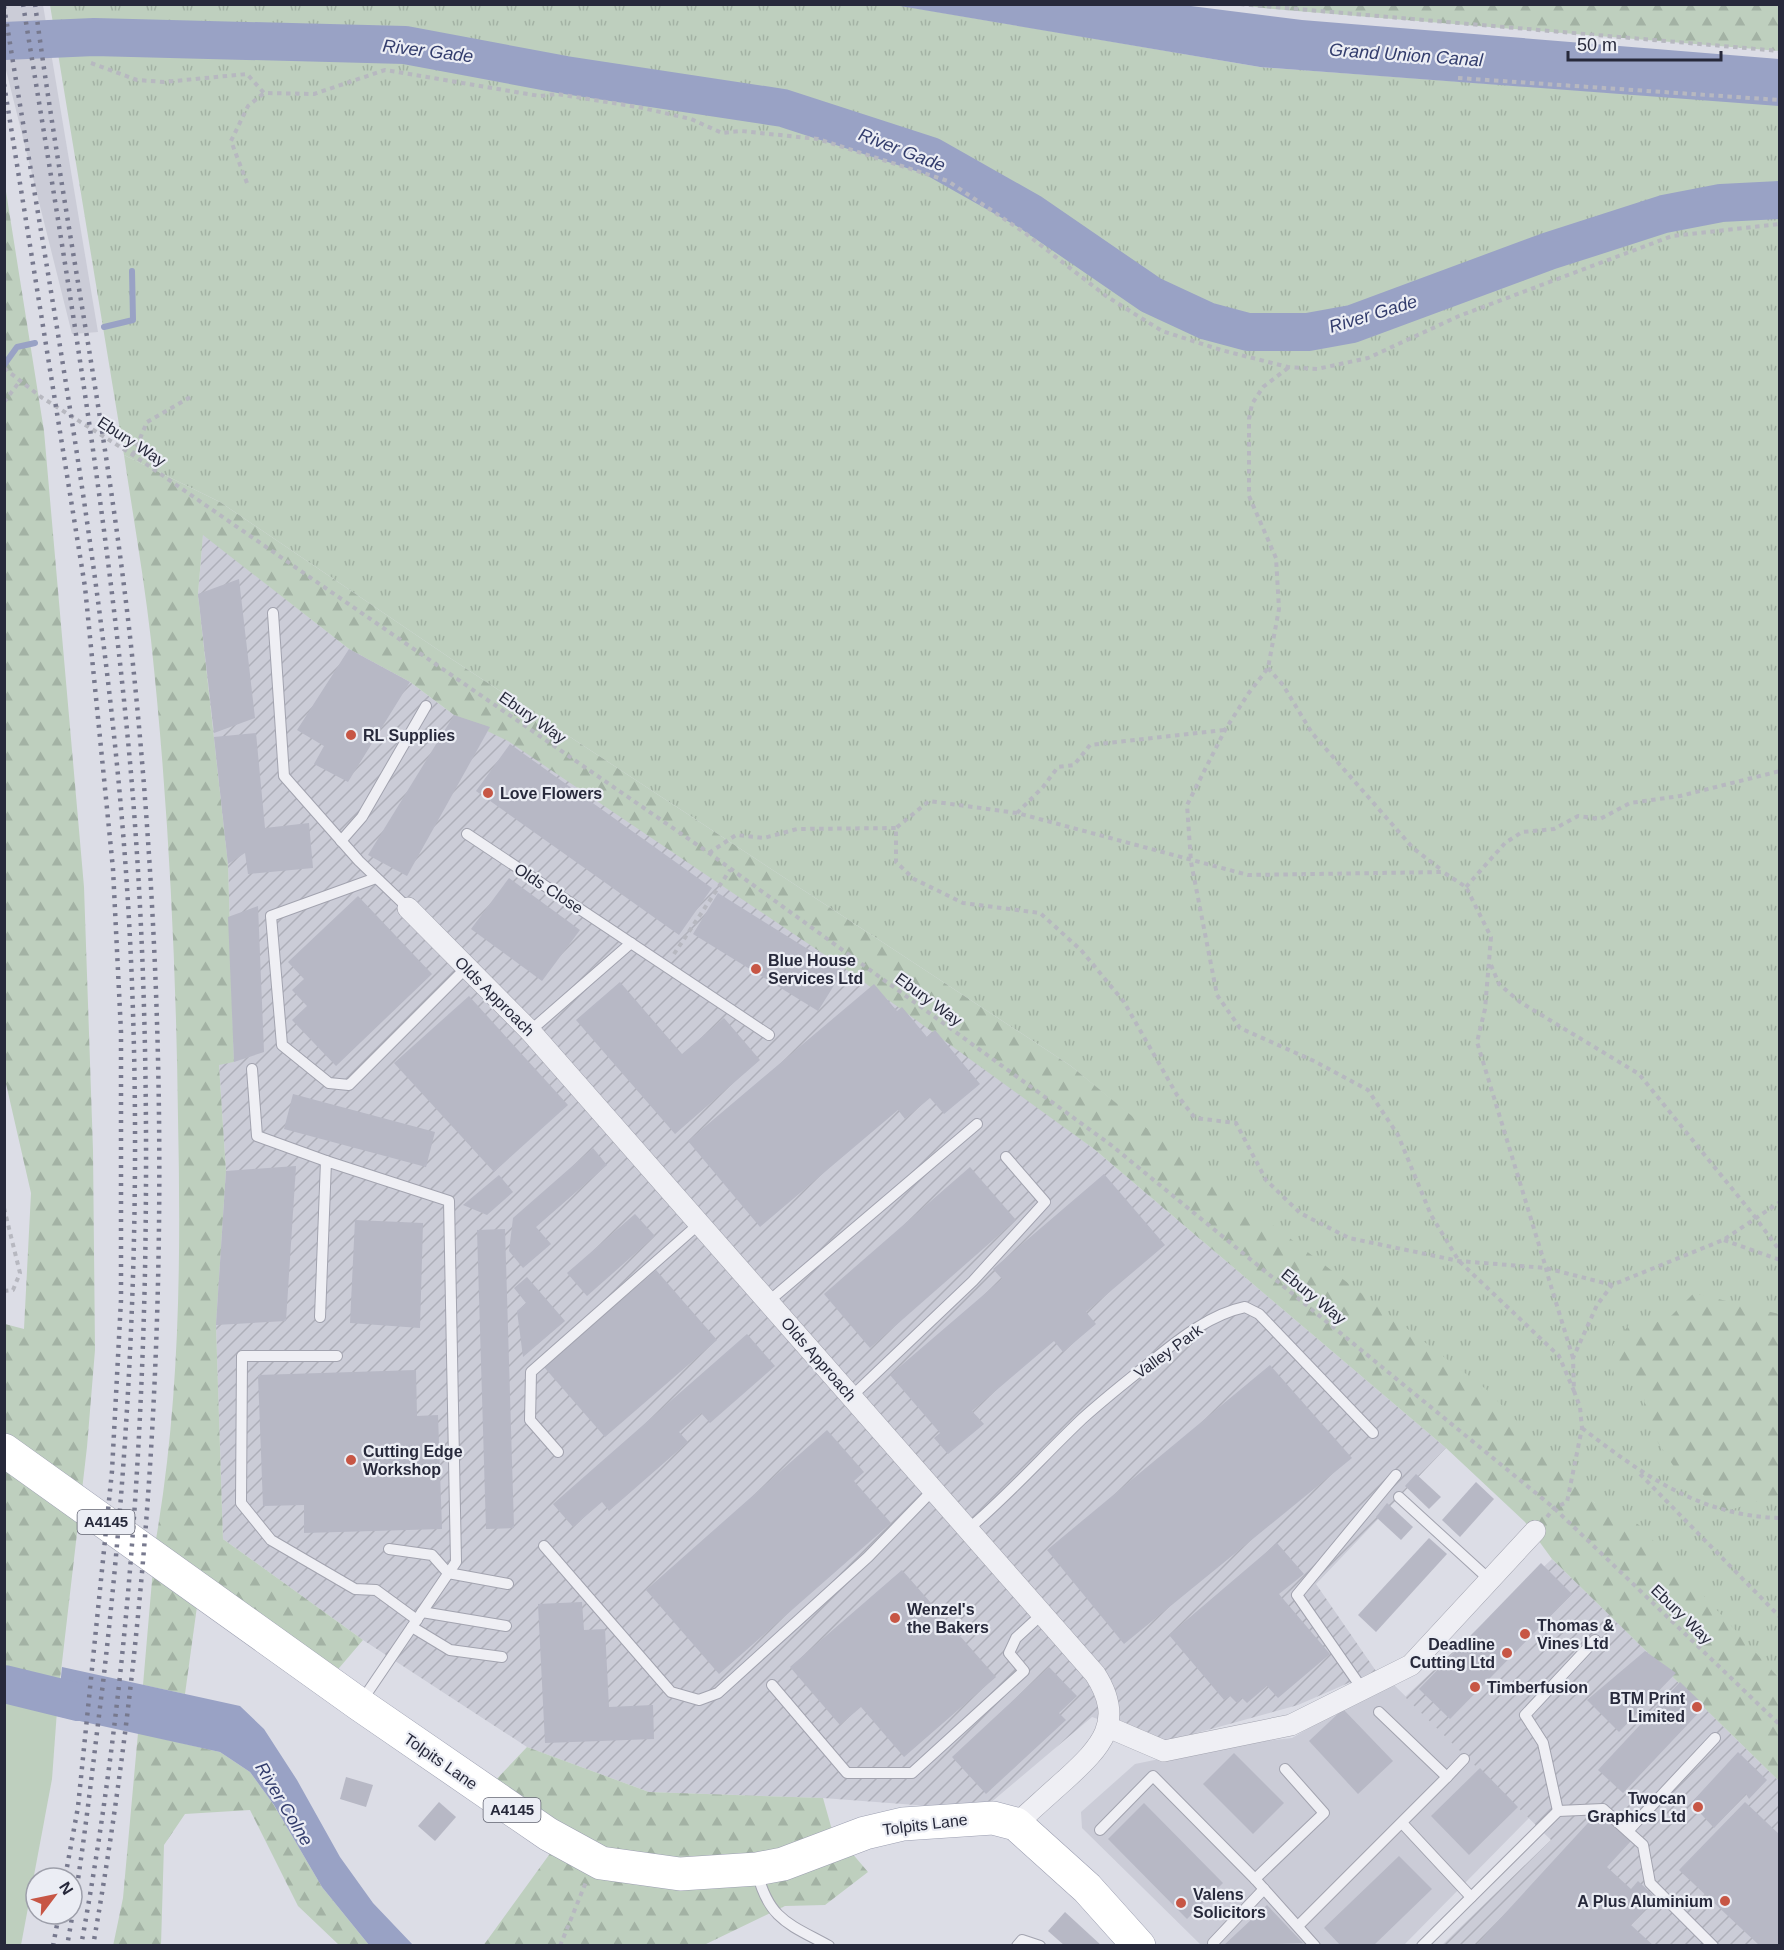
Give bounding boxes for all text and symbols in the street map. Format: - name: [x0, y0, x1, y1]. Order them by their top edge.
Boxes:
- scale bar: [1568, 24, 1721, 62]
- text: 50 m: [1577, 35, 1617, 55]
- water label: River Gade: [382, 36, 474, 66]
- water label: Grand Union Canal: [1328, 40, 1485, 70]
- water label: River Gade: [856, 124, 948, 176]
- water label: River Gade: [1327, 291, 1419, 337]
- street label: Ebury Way: [95, 413, 169, 470]
- street label: Ebury Way: [496, 688, 569, 747]
- place label: RL Supplies: [363, 727, 455, 744]
- marker: RL Supplies: [344, 728, 358, 742]
- place label: Love Flowers: [500, 785, 602, 802]
- marker: Love Flowers: [481, 786, 495, 800]
- street label: Olds Close: [511, 860, 586, 917]
- place label: Blue House Services Ltd: [768, 952, 863, 987]
- street label: Olds Approach: [452, 953, 538, 1039]
- marker: Blue House Services Ltd: [749, 962, 763, 976]
- street label: Ebury Way: [892, 970, 965, 1029]
- street label: Ebury Way: [1278, 1265, 1349, 1327]
- street label: Olds Approach: [778, 1314, 859, 1405]
- street label: Valley Park: [1131, 1321, 1206, 1382]
- place label: Cutting Edge Workshop: [363, 1443, 463, 1478]
- marker: Cutting Edge Workshop: [344, 1453, 358, 1467]
- road number: A4145: [78, 1510, 134, 1534]
- street label: Ebury Way: [1648, 1581, 1715, 1647]
- place label: Wenzel's the Bakers: [907, 1601, 989, 1636]
- marker: Wenzel's the Bakers: [888, 1611, 902, 1625]
- place label: Thomas & Vines Ltd: [1537, 1617, 1615, 1652]
- marker: Thomas & Vines Ltd: [1518, 1627, 1532, 1641]
- place label: Deadline Cutting Ltd: [1410, 1636, 1495, 1671]
- marker: Deadline Cutting Ltd: [1500, 1646, 1514, 1660]
- place label: Timberfusion: [1487, 1679, 1588, 1696]
- marker: Timberfusion: [1468, 1680, 1482, 1694]
- place label: BTM Print Limited: [1609, 1690, 1686, 1725]
- marker: BTM Print Limited: [1690, 1700, 1704, 1714]
- street label: Tolpits Lane: [401, 1730, 481, 1793]
- water label: River Colne: [251, 1759, 317, 1849]
- place label: Twocan Graphics Ltd: [1587, 1790, 1686, 1825]
- road number: A4145: [484, 1798, 540, 1822]
- marker: Twocan Graphics Ltd: [1691, 1800, 1705, 1814]
- street label: Tolpits Lane: [882, 1811, 969, 1838]
- north arrow: [24, 1866, 84, 1926]
- text: N: [56, 1879, 77, 1898]
- place label: Valens Solicitors: [1193, 1886, 1266, 1921]
- place label: A Plus Aluminium: [1577, 1893, 1713, 1910]
- marker: A Plus Aluminium: [1718, 1894, 1732, 1908]
- marker: Valens Solicitors: [1174, 1896, 1188, 1910]

